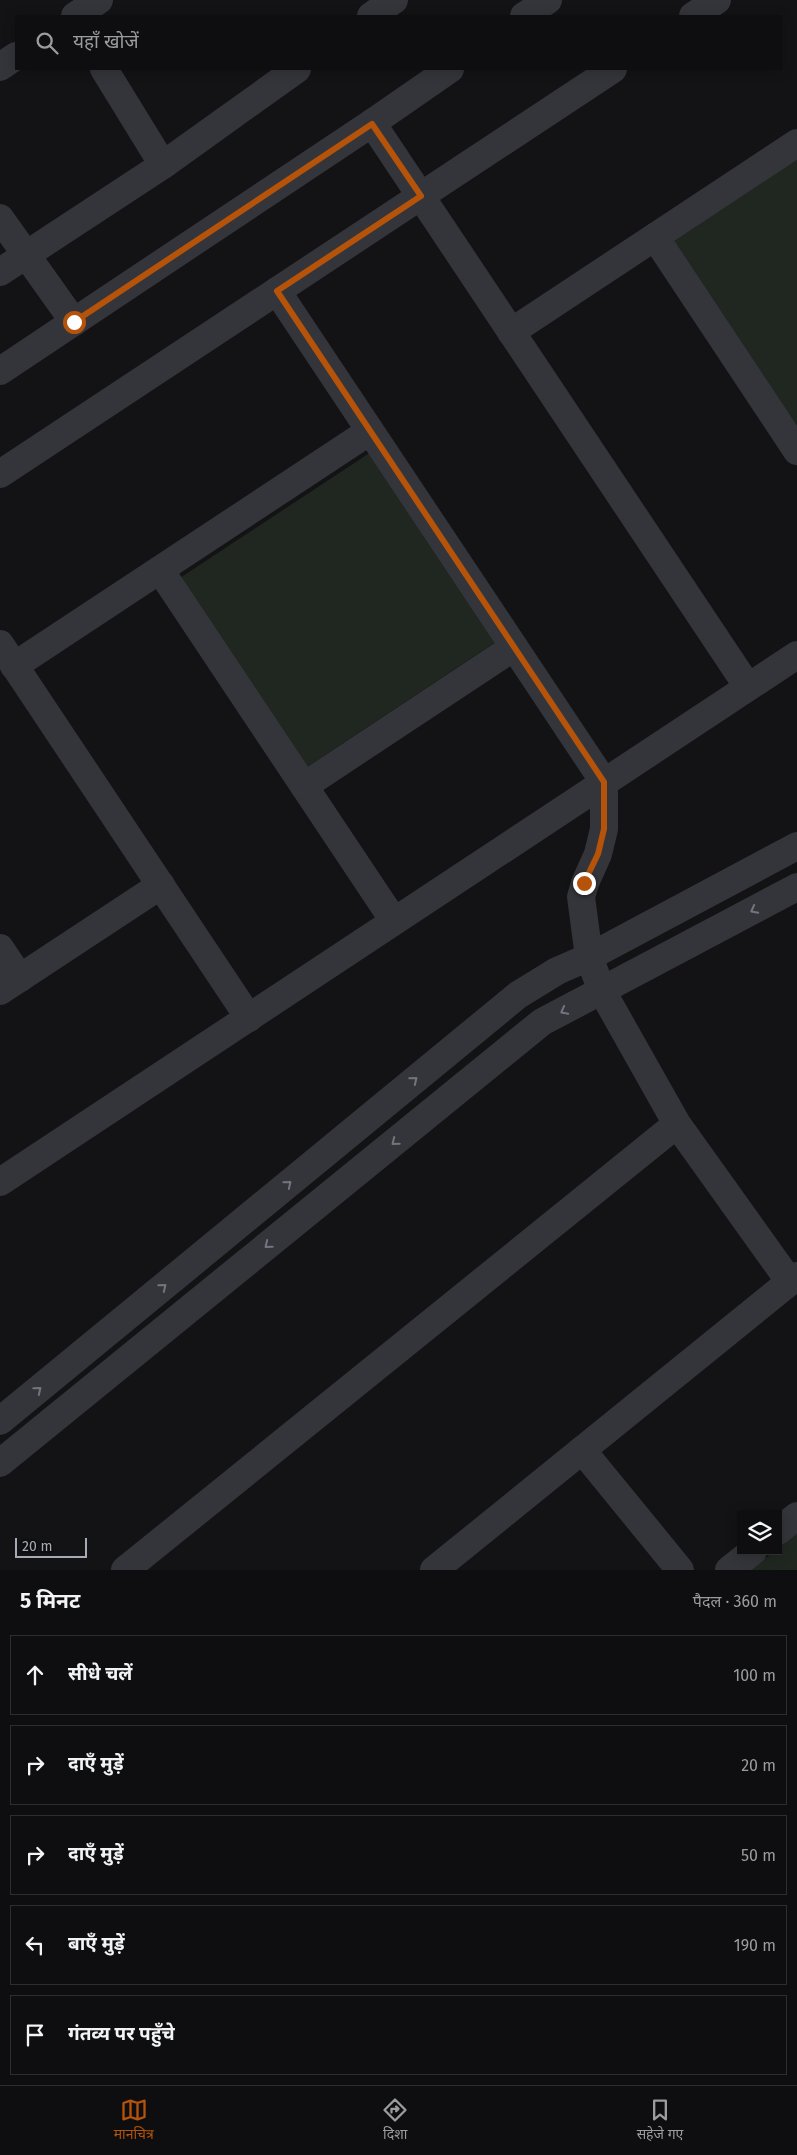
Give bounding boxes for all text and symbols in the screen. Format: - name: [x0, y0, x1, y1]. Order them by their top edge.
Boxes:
- search box: [15, 15, 782, 70]
- icon: search: [33, 29, 61, 57]
- text: यहाँ खोजें: [73, 30, 139, 53]
- route start: [63, 311, 86, 334]
- route end: [573, 872, 596, 895]
- one-way arrow: [750, 904, 759, 914]
- one-way arrow: [560, 1005, 569, 1015]
- one-way arrow: [408, 1078, 417, 1086]
- one-way arrow: [391, 1137, 400, 1146]
- one-way arrow: [283, 1180, 292, 1189]
- one-way arrow: [265, 1239, 274, 1248]
- one-way arrow: [157, 1284, 166, 1293]
- one-way arrow: [32, 1387, 41, 1396]
- map controls: [737, 1510, 782, 1555]
- button: layers: [737, 1510, 782, 1555]
- scale bar: [15, 1535, 88, 1558]
- text: 20 m: [22, 1538, 52, 1555]
- text: 5 मिनट: [20, 1588, 80, 1614]
- text: पैदल · 360 m: [693, 1592, 777, 1611]
- icon: ahead: [21, 1661, 49, 1689]
- text: सीधे चलें: [68, 1662, 132, 1685]
- text: 100 m: [733, 1666, 776, 1685]
- icon: right: [21, 1751, 49, 1779]
- text: दाएँ मुड़ें: [68, 1752, 124, 1775]
- text: 20 m: [741, 1756, 776, 1775]
- icon: right: [21, 1841, 49, 1869]
- text: दाएँ मुड़ें: [68, 1842, 124, 1865]
- text: 50 m: [741, 1846, 776, 1865]
- icon: left: [21, 1931, 49, 1959]
- text: बाएँ मुड़ें: [68, 1932, 125, 1955]
- text: 190 m: [734, 1936, 776, 1955]
- icon: arrive: [21, 2021, 49, 2049]
- text: गंतव्य पर पहुँचे: [68, 2022, 175, 2045]
- tab: मानचित्र: [114, 2096, 154, 2145]
- tab: दिशा: [381, 2096, 409, 2145]
- tab: सहेजे गए: [637, 2096, 683, 2145]

